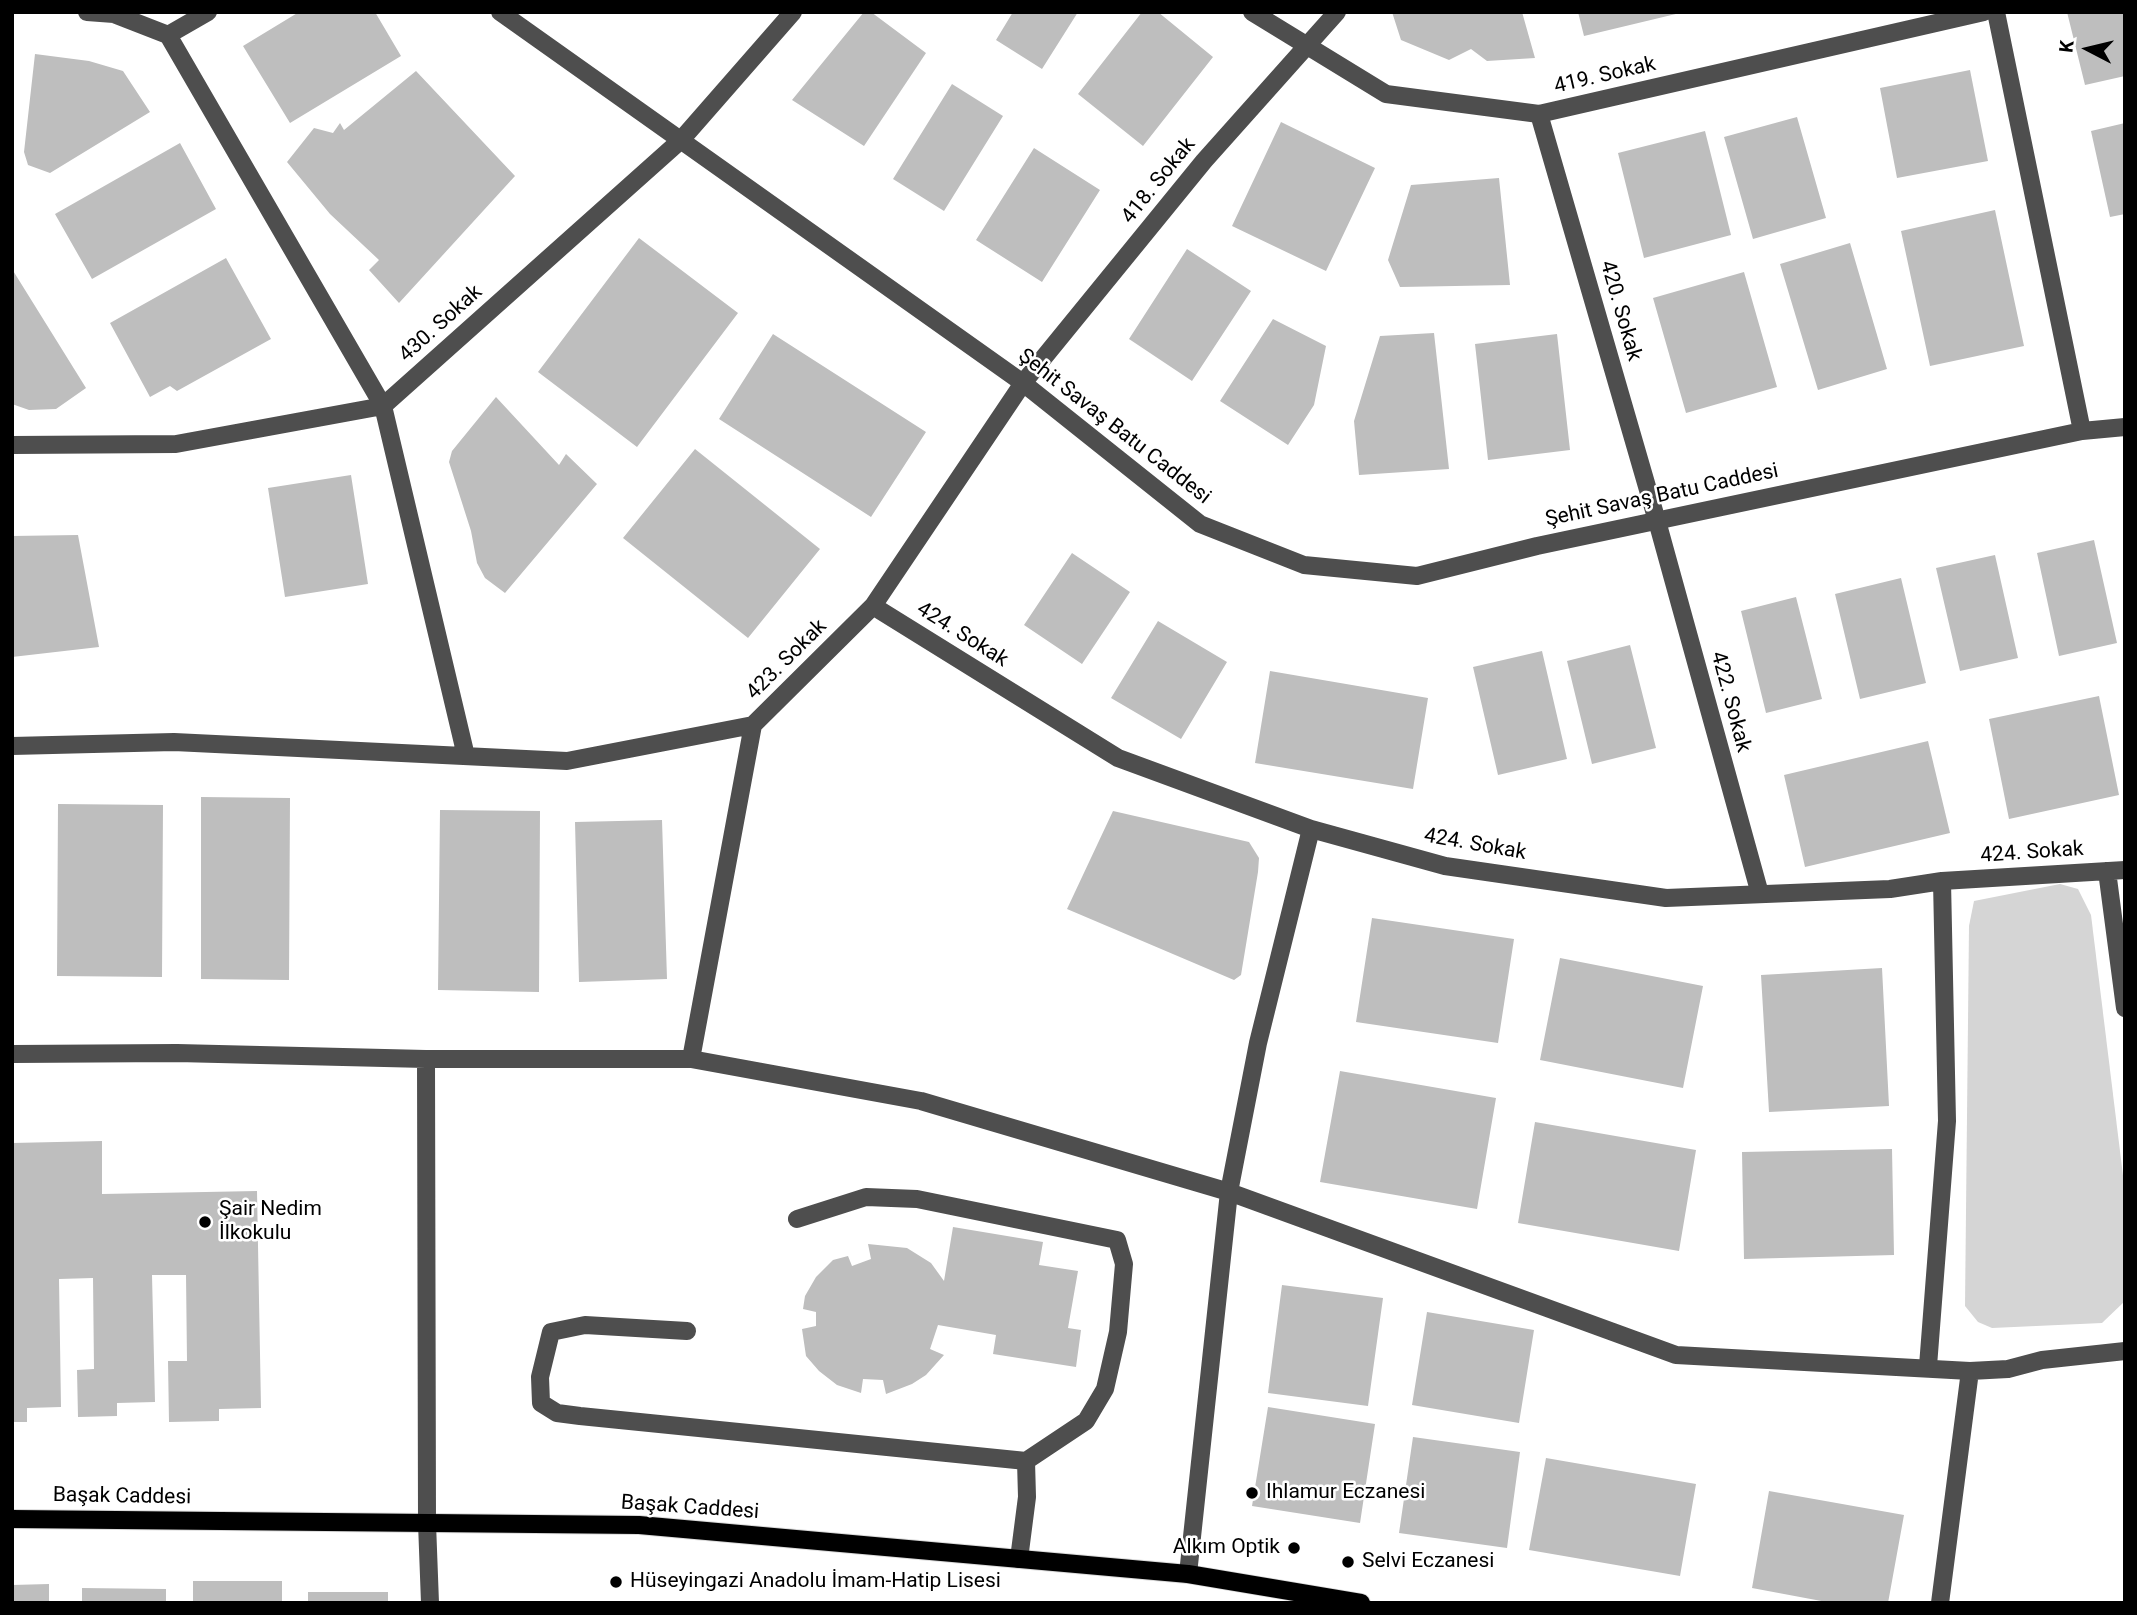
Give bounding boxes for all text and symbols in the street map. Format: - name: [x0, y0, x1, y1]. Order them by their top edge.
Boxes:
- north arrow: [2053, 14, 2123, 84]
- text: K: [2055, 39, 2079, 54]
- street label: 419. Sokak: [1552, 52, 1658, 100]
- street label: 418. Sokak: [1117, 133, 1201, 229]
- street label: 420. Sokak: [1594, 258, 1646, 364]
- street label: 430. Sokak: [394, 280, 488, 368]
- street label: Şehit Savaş Batu Caddesi: [1013, 344, 1215, 510]
- street label: Şehit Savaş Batu Caddesi: [1543, 459, 1781, 533]
- street label: 424. Sokak: [912, 597, 1012, 673]
- street label: 423. Sokak: [742, 615, 832, 705]
- street label: 422. Sokak: [1704, 649, 1756, 755]
- street label: 424. Sokak: [1422, 824, 1528, 866]
- street label: 424. Sokak: [1980, 837, 2084, 869]
- place label: Şair Nedim İlkokulu: [219, 1197, 322, 1247]
- marker: Şair Nedim İlkokulu: [197, 1214, 213, 1230]
- place label: Ihlamur Eczanesi: [1266, 1480, 1425, 1506]
- street label: Başak Caddesi: [53, 1483, 191, 1511]
- marker: Ihlamur Eczanesi: [1244, 1485, 1260, 1501]
- street label: Başak Caddesi: [620, 1491, 760, 1525]
- place label: Alkım Optik: [1173, 1535, 1280, 1561]
- marker: Alkım Optik: [1286, 1540, 1302, 1556]
- place label: Selvi Eczanesi: [1362, 1549, 1494, 1575]
- marker: Selvi Eczanesi: [1340, 1554, 1356, 1570]
- place label: Hüseyingazi Anadolu İmam-Hatip Lisesi: [630, 1569, 1001, 1595]
- marker: Hüseyingazi Anadolu İmam-Hatip Lisesi: [608, 1574, 624, 1590]

